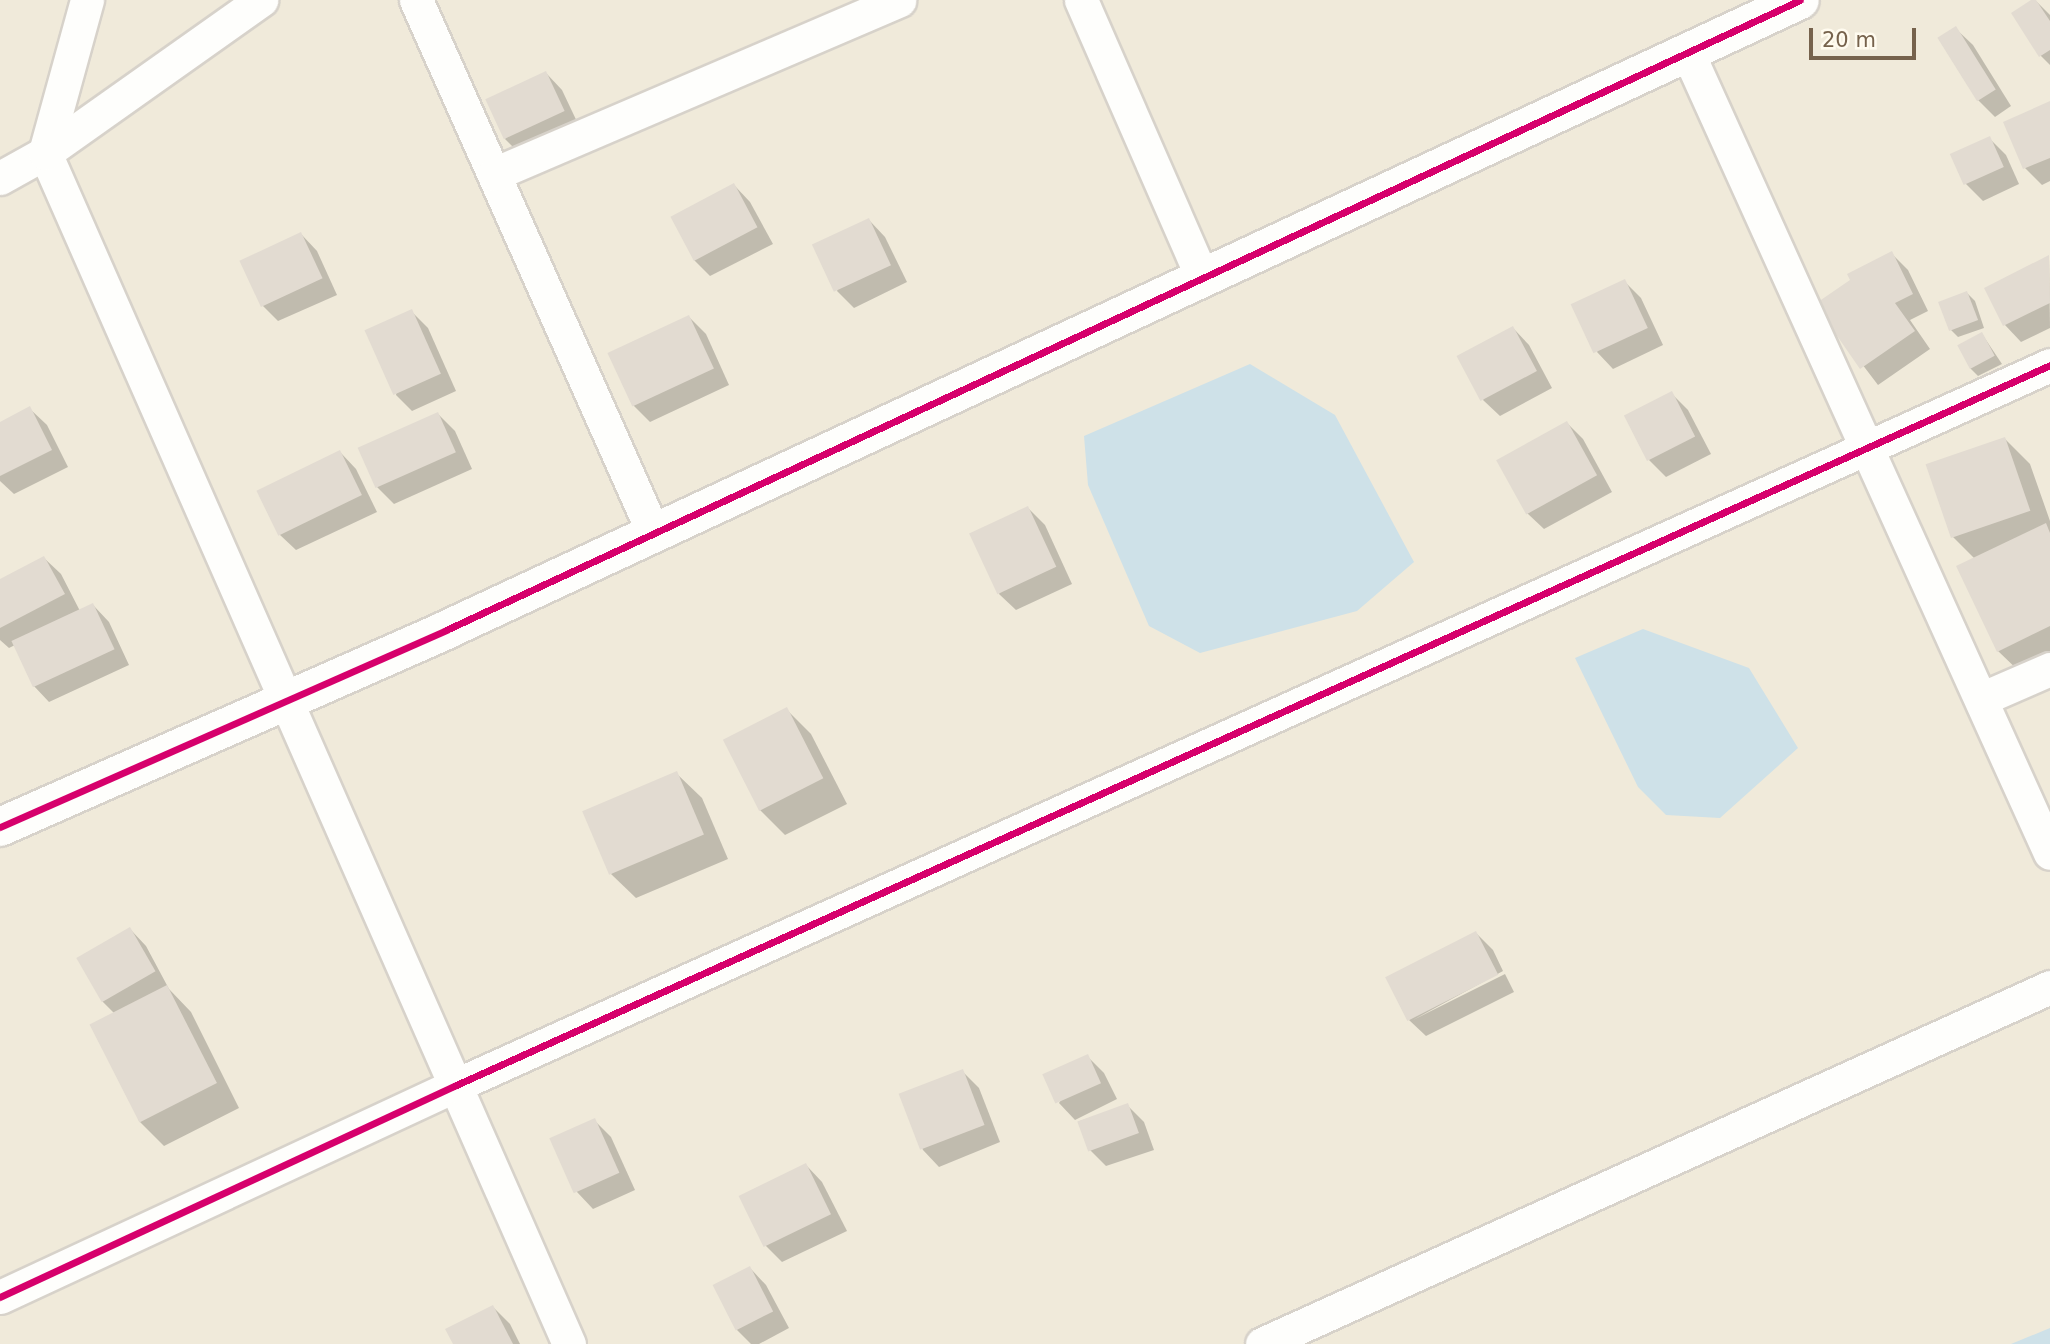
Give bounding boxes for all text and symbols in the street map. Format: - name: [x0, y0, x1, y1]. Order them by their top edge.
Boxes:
- scale bar: [1812, 14, 1919, 58]
- text: 20 m: [1822, 28, 1876, 52]

